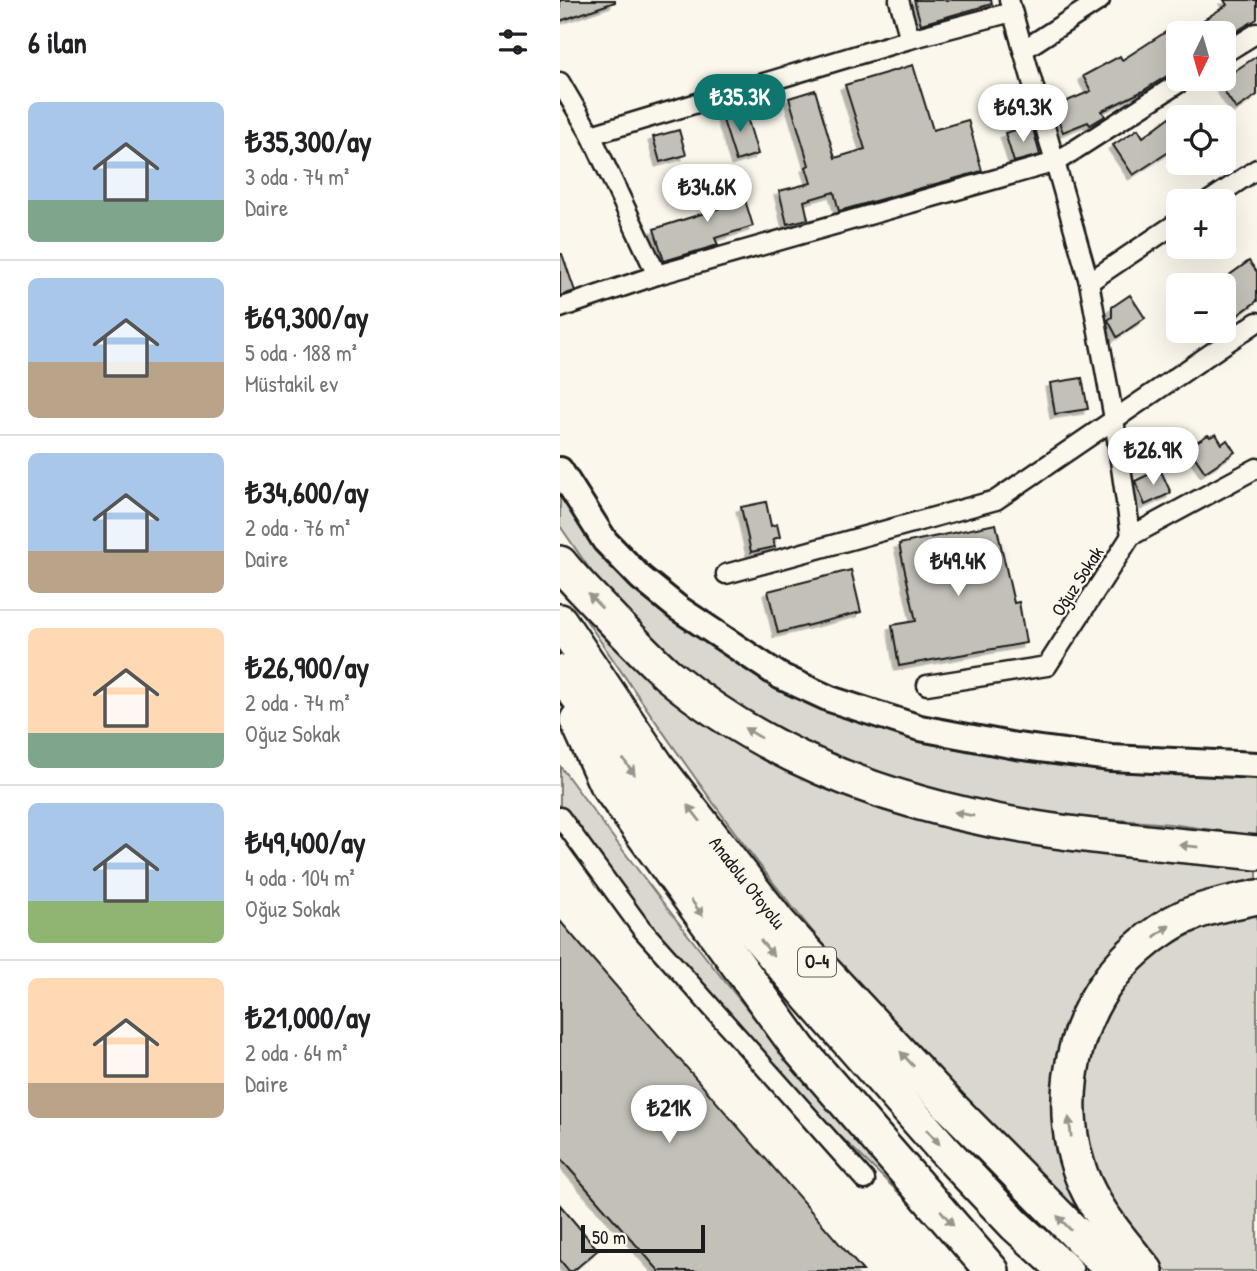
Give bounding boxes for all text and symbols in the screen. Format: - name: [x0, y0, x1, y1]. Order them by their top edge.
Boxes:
- north arrow: [1166, 21, 1236, 91]
- map controls: [1166, 21, 1236, 343]
- text: 6 ilan: [28, 22, 87, 62]
- icon: filters: [494, 23, 532, 61]
- pin: ₺35.3K: [683, 74, 797, 134]
- text: ₺35.3K: [710, 81, 770, 112]
- pin: ₺69.3K: [966, 85, 1080, 144]
- text: ₺69.3K: [994, 91, 1052, 122]
- button: locate: [1166, 105, 1236, 175]
- text: ₺35,300/ay: [245, 121, 372, 161]
- icon: home: [84, 130, 168, 214]
- text: 3 oda · 74 m²: [245, 161, 349, 192]
- pin: ₺34.6K: [650, 164, 764, 224]
- text: ₺34.6K: [678, 171, 736, 202]
- button: +: [1166, 189, 1236, 259]
- text: Daire: [245, 192, 288, 223]
- button: −: [1166, 273, 1236, 343]
- text: ₺69,300/ay: [245, 297, 369, 337]
- icon: home: [84, 306, 168, 390]
- text: 5 oda · 188 m²: [245, 337, 357, 368]
- text: Müstakil ev: [245, 368, 338, 399]
- pin: ₺26.9K: [1096, 428, 1210, 487]
- text: ₺26.9K: [1124, 434, 1182, 465]
- text: ₺34,600/ay: [245, 472, 369, 512]
- icon: home: [84, 481, 168, 565]
- text: 2 oda · 76 m²: [245, 512, 350, 543]
- pin: ₺49.4K: [901, 538, 1015, 598]
- street label: Oğuz Sokak: [1045, 541, 1109, 621]
- text: Daire: [245, 543, 288, 574]
- text: ₺49.4K: [930, 545, 986, 576]
- one-way arrow: [587, 593, 603, 610]
- text: ₺26,900/ay: [245, 647, 369, 687]
- icon: home: [84, 656, 168, 740]
- text: 2 oda · 74 m²: [245, 687, 350, 718]
- text: Oğuz Sokak: [245, 718, 340, 749]
- one-way arrow: [743, 726, 762, 739]
- one-way arrow: [622, 758, 636, 776]
- one-way arrow: [687, 804, 701, 822]
- one-way arrow: [953, 808, 975, 819]
- text: ₺49,400/ay: [245, 822, 366, 862]
- icon: home: [84, 831, 168, 915]
- street label: Anadolu Otoyolu: [703, 831, 792, 934]
- one-way arrow: [1178, 840, 1200, 851]
- text: 4 oda · 104 m²: [245, 862, 355, 893]
- text: Oğuz Sokak: [245, 893, 340, 924]
- one-way arrow: [690, 898, 704, 917]
- one-way arrow: [1152, 924, 1171, 938]
- one-way arrow: [759, 939, 774, 956]
- road number: O-4: [798, 947, 836, 976]
- text: ₺21,000/ay: [245, 997, 371, 1037]
- icon: home: [84, 1006, 168, 1090]
- text: 2 oda · 64 m²: [245, 1037, 348, 1068]
- one-way arrow: [899, 1051, 915, 1068]
- text: Daire: [245, 1068, 288, 1099]
- pin: ₺21K: [628, 1086, 710, 1145]
- text: ₺21K: [647, 1092, 691, 1123]
- one-way arrow: [1065, 1116, 1076, 1138]
- one-way arrow: [925, 1128, 941, 1146]
- one-way arrow: [939, 1209, 954, 1226]
- one-way arrow: [1057, 1215, 1073, 1232]
- scale bar: [581, 1222, 705, 1254]
- text: 50 m: [592, 1224, 626, 1250]

